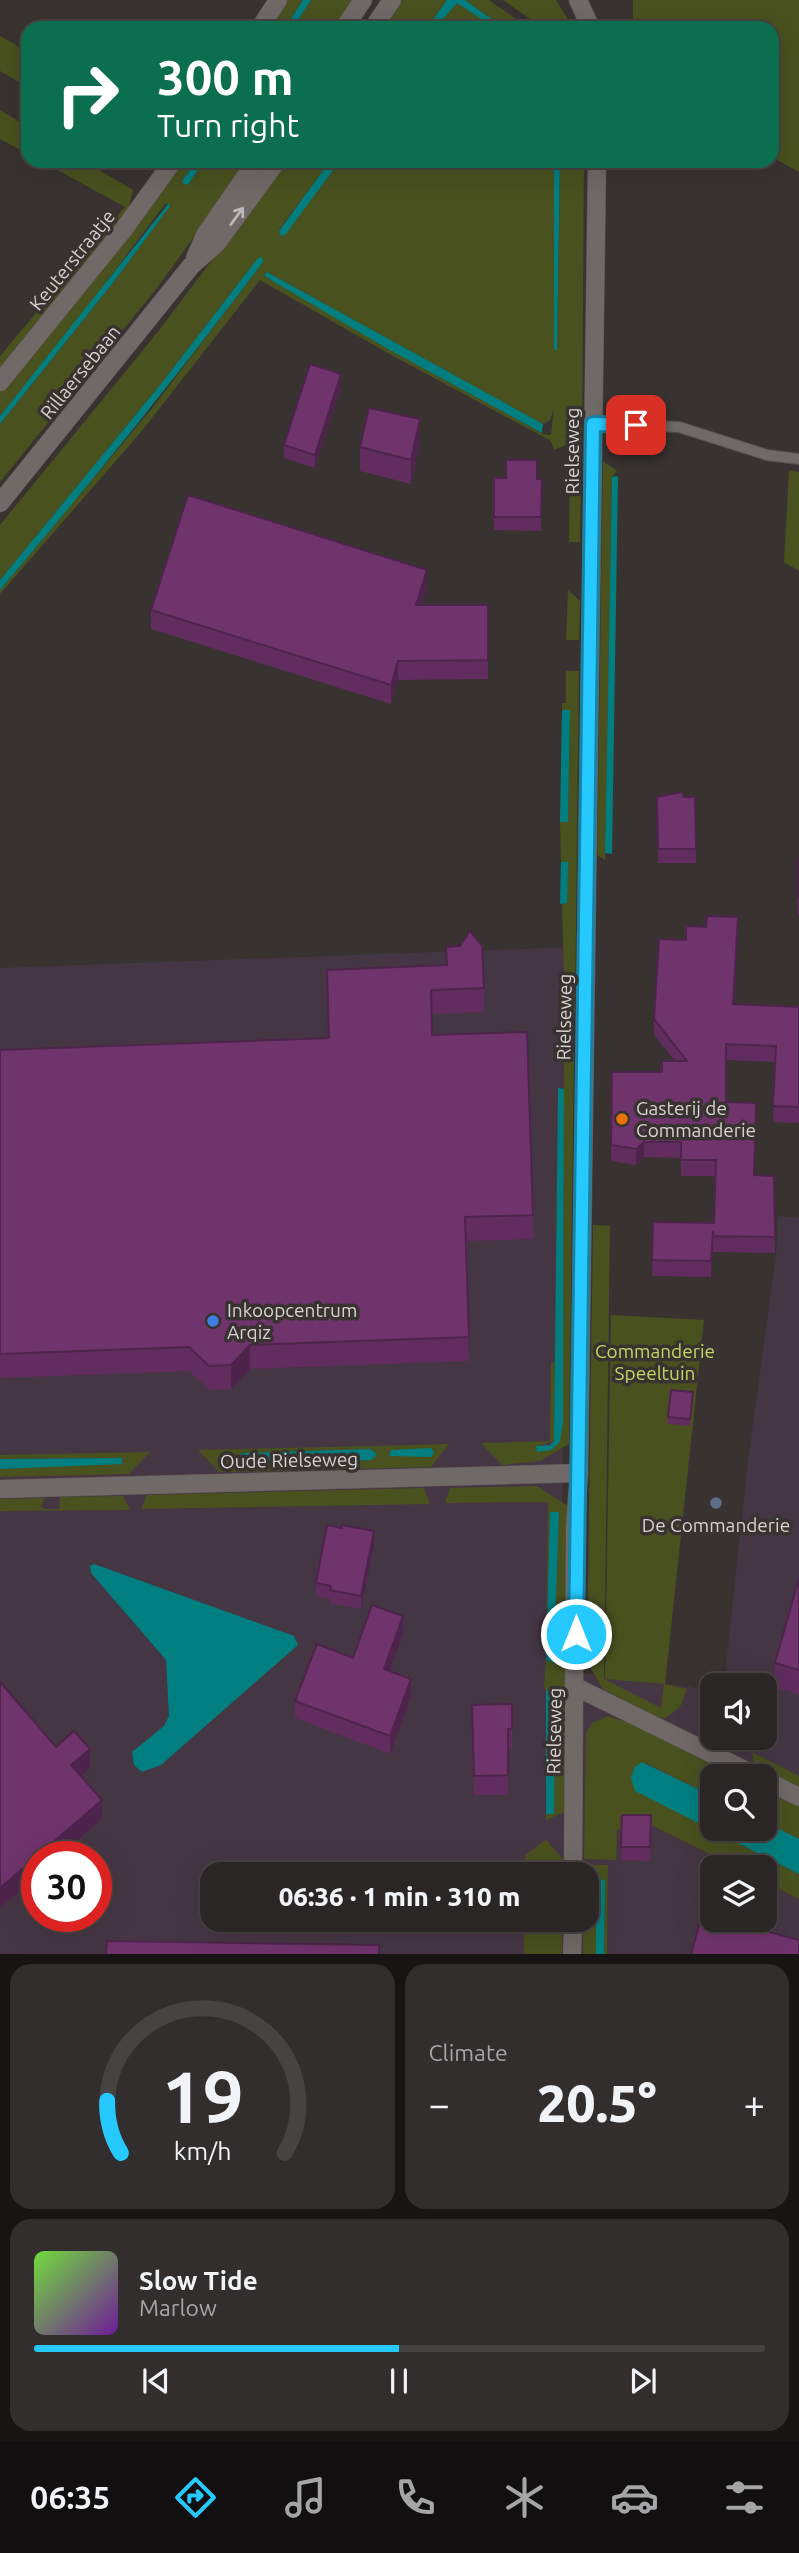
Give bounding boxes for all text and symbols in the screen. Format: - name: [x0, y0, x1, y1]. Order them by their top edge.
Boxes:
- icon: right: [42, 49, 133, 140]
- text: 300 m: [157, 49, 294, 104]
- text: Turn right: [157, 107, 299, 143]
- street label: Keuterstraatje: [25, 205, 119, 315]
- one-way arrow: [229, 207, 244, 226]
- street label: Rillaersebaan: [36, 321, 124, 423]
- pin: [606, 395, 666, 455]
- icon: arrive: [617, 406, 655, 444]
- street label: Rielseweg: [561, 408, 583, 494]
- street label: Rielseweg: [552, 973, 576, 1061]
- place label: Gasterij de Commanderie: [636, 1097, 756, 1141]
- marker: Gasterij de Commanderie: [614, 1111, 630, 1127]
- place label: Inkoopcentrum Arqiz: [227, 1299, 357, 1343]
- marker: Inkoopcentrum Arqiz: [205, 1313, 221, 1329]
- park label: Commanderie Speeltuin: [595, 1340, 715, 1384]
- street label: Oude Rielseweg: [220, 1448, 358, 1472]
- marker: De Commanderie: [708, 1495, 724, 1511]
- place label: De Commanderie: [642, 1514, 790, 1536]
- position arrow: [539, 1597, 613, 1671]
- map controls: [700, 1673, 777, 1932]
- button: sound: [700, 1673, 777, 1750]
- street label: Rielseweg: [542, 1687, 566, 1775]
- button: search: [700, 1764, 777, 1841]
- speed limit sign: 30: [21, 1841, 112, 1932]
- button: layers: [700, 1855, 777, 1932]
- text: 06:36 · 1 min · 310 m: [279, 1882, 520, 1911]
- text: Climate: [429, 2040, 508, 2065]
- text: 19: [161, 2055, 243, 2137]
- text: 20.5°: [537, 2074, 657, 2132]
- text: −: [429, 2083, 450, 2125]
- text: +: [744, 2083, 765, 2125]
- text: km/h: [173, 2136, 231, 2164]
- text: Slow Tide: [139, 2266, 258, 2295]
- text: Marlow: [139, 2295, 217, 2320]
- icon: previous: [137, 2362, 175, 2400]
- icon: pause: [380, 2362, 418, 2400]
- icon: next: [624, 2362, 662, 2400]
- icon: directions: [171, 2473, 220, 2522]
- icon: music: [281, 2473, 330, 2522]
- icon: phone: [391, 2473, 440, 2522]
- icon: climate: [500, 2473, 549, 2522]
- icon: car: [610, 2473, 659, 2522]
- icon: filters: [720, 2473, 769, 2522]
- text: 06:35: [30, 2479, 110, 2515]

